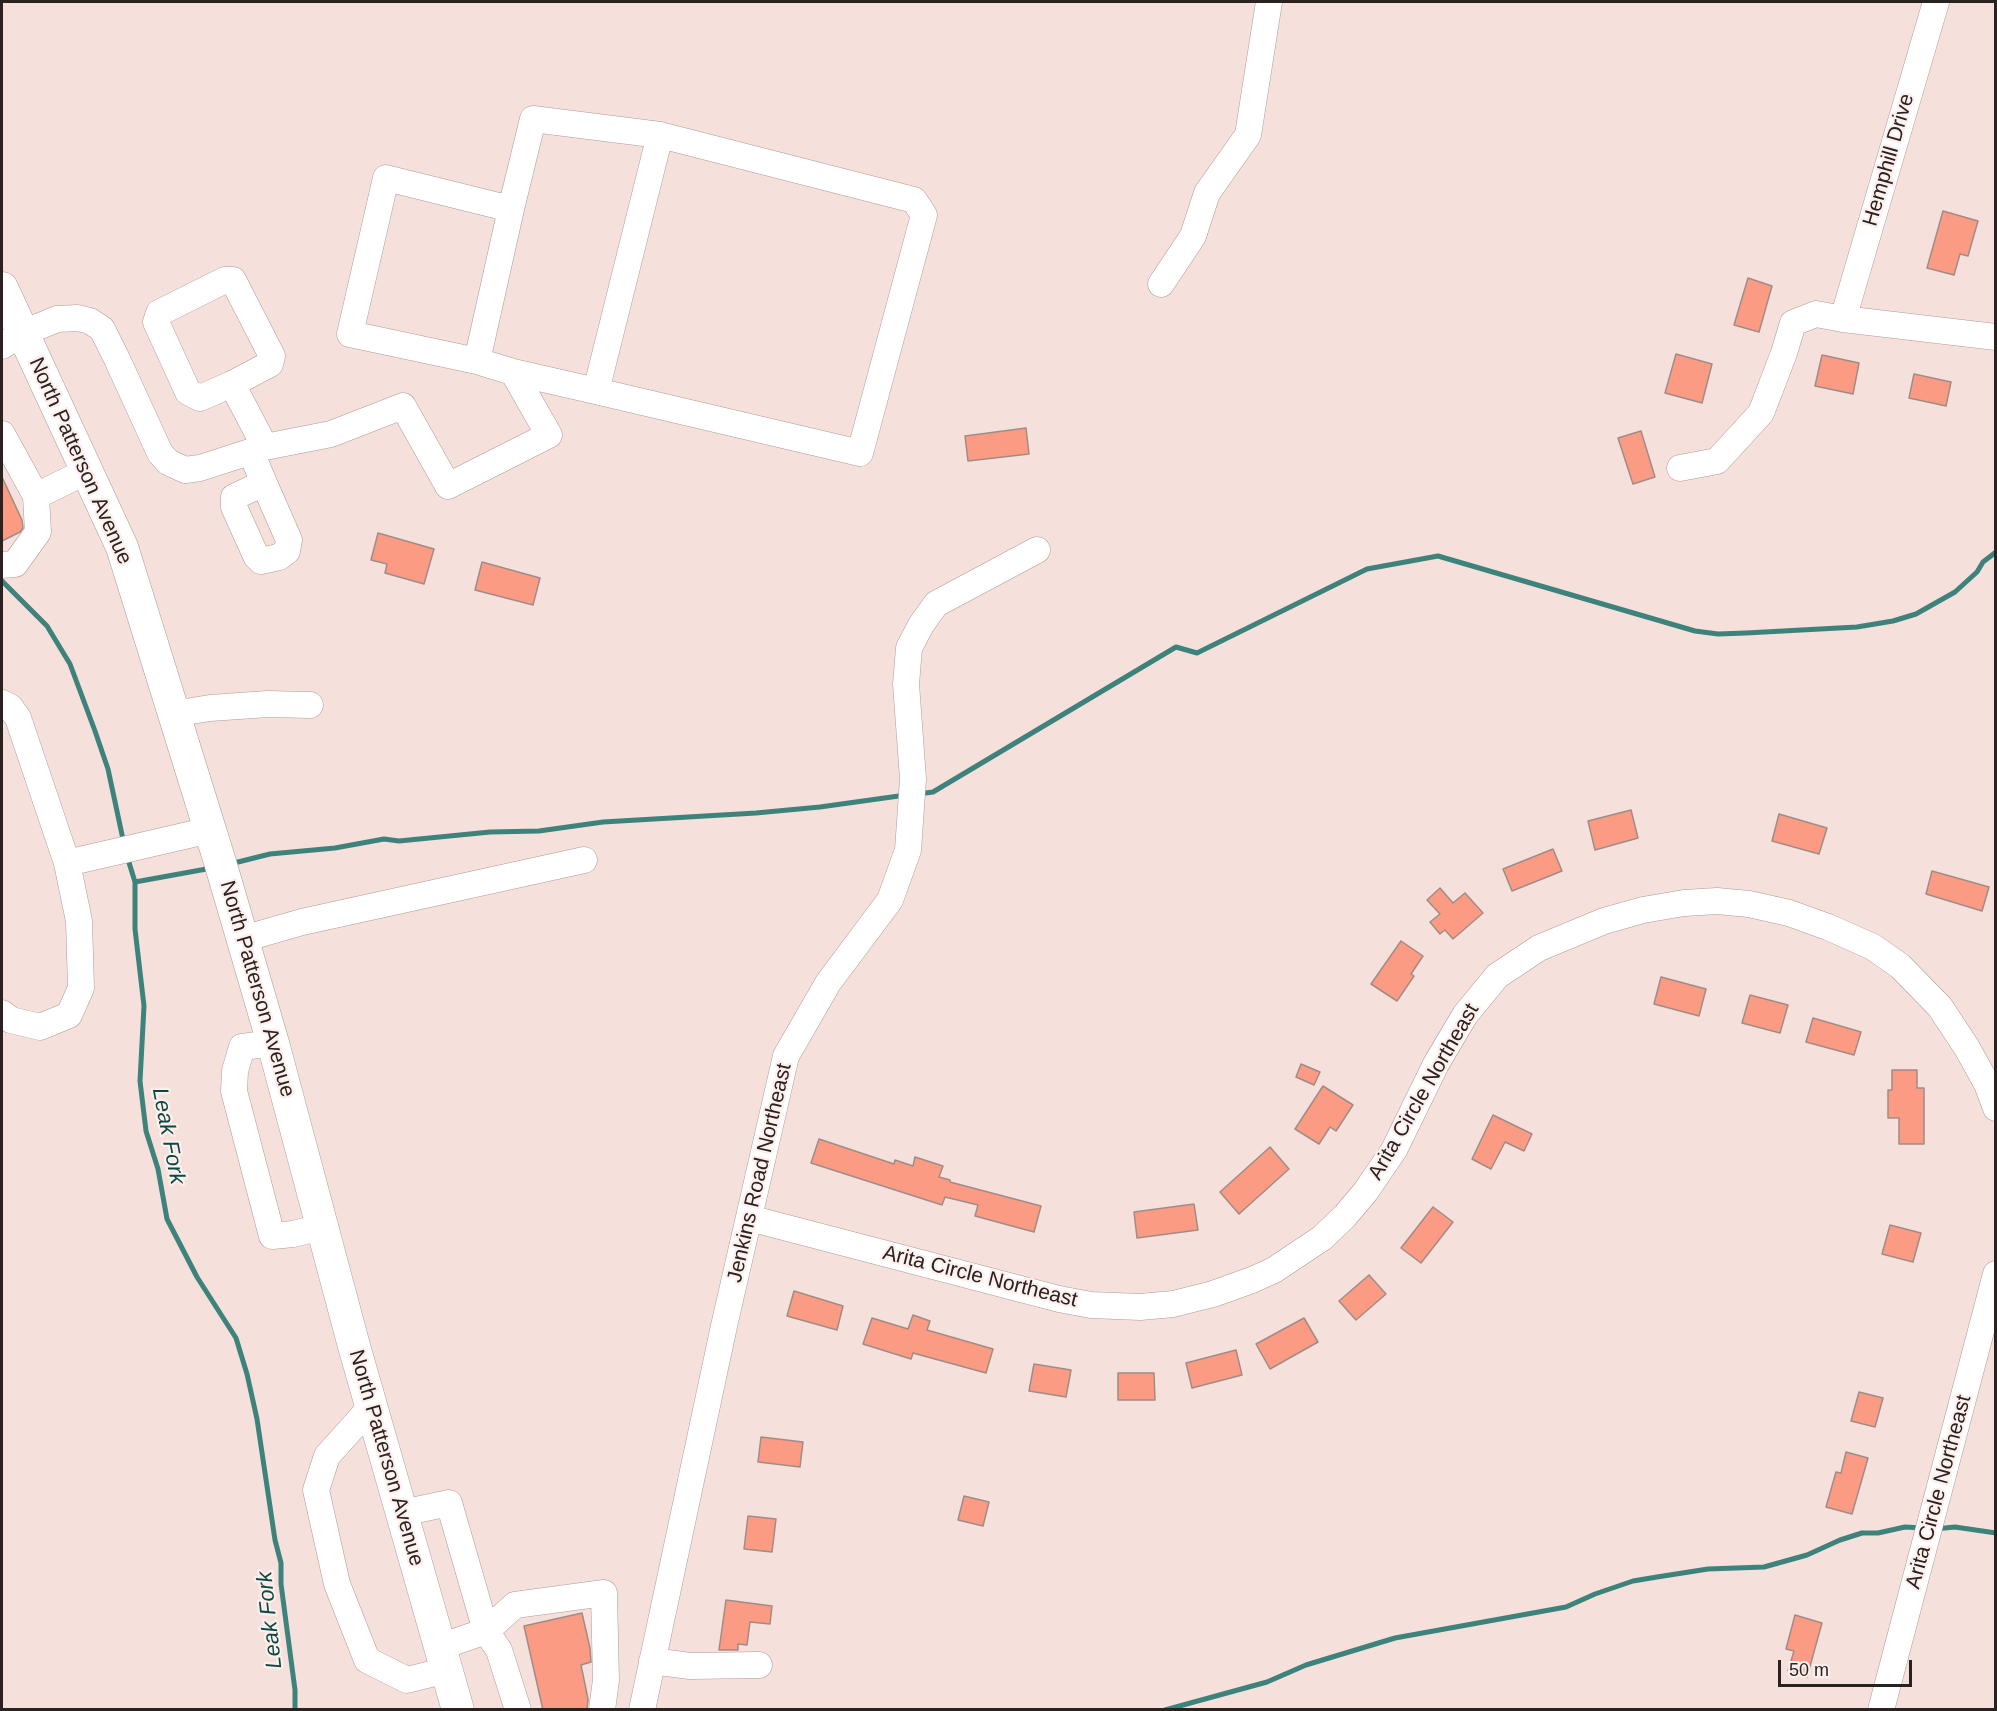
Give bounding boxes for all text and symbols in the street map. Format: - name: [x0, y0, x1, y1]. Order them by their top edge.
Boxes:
- street label: Hemphill Drive: [1858, 91, 1920, 229]
- street label: North Patterson Avenue: [23, 354, 137, 568]
- street label: North Patterson Avenue: [214, 878, 300, 1100]
- street label: Arita Circle Northeast: [1363, 999, 1485, 1185]
- street label: Jenkins Road Northeast: [723, 1061, 797, 1285]
- water label: Leak Fork: [146, 1085, 190, 1187]
- street label: Arita Circle Northeast: [880, 1241, 1080, 1313]
- street label: North Patterson Avenue: [343, 1347, 429, 1569]
- street label: Arita Circle Northeast: [1901, 1392, 1977, 1592]
- water label: Leak Fork: [252, 1570, 288, 1670]
- scale bar: [1781, 1648, 1914, 1686]
- text: 50 m: [1789, 1660, 1829, 1680]

